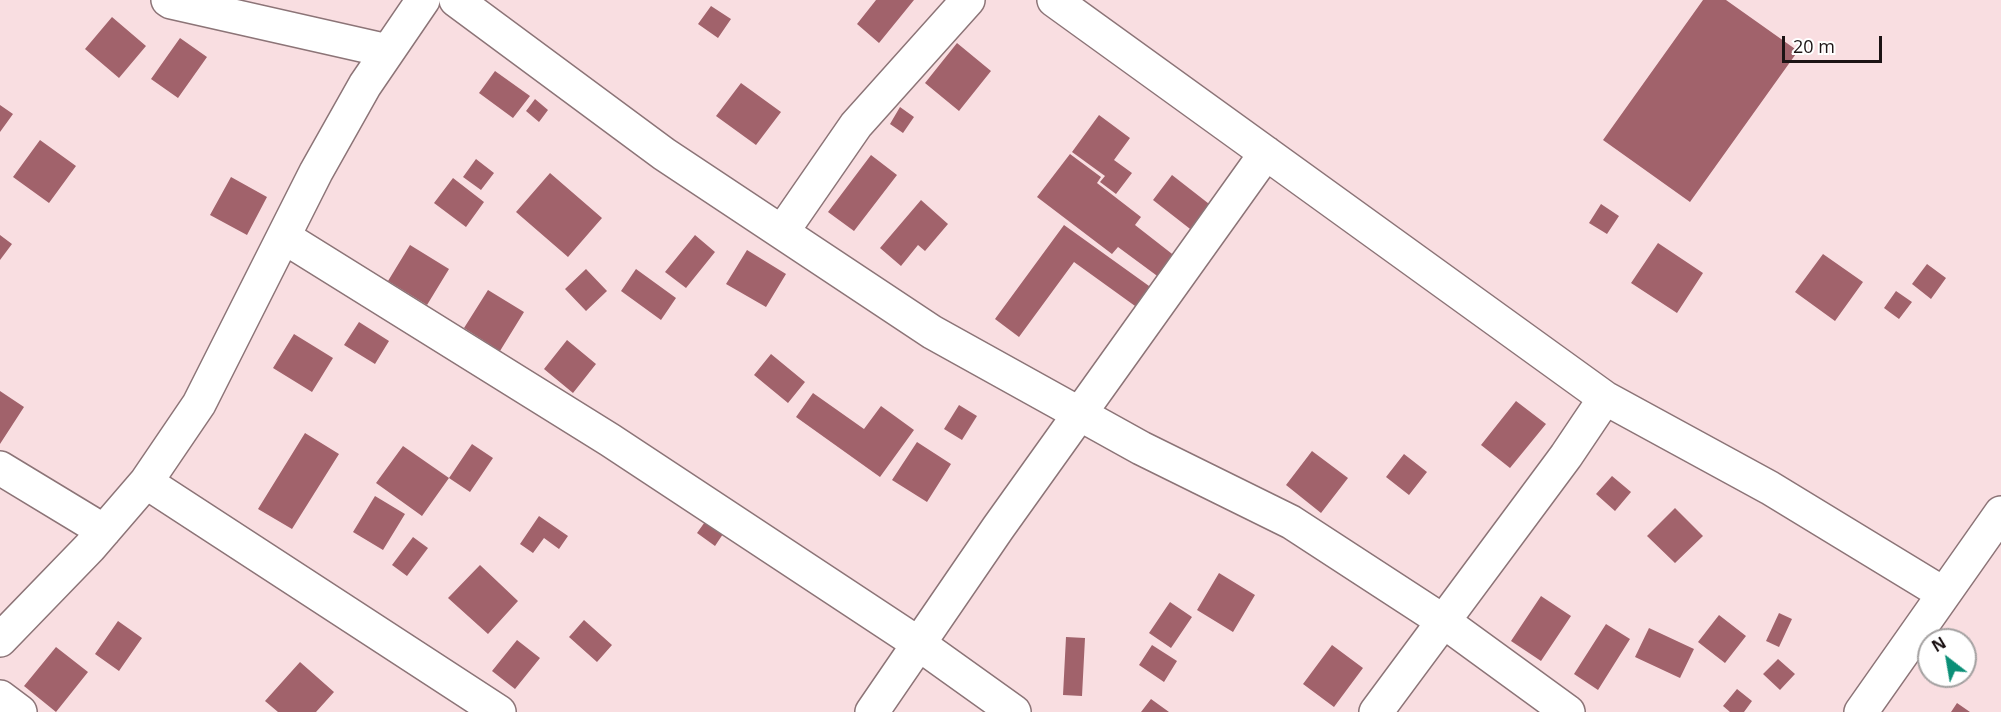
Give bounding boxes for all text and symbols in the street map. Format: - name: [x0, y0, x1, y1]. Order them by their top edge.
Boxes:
- scale bar: [1785, 24, 1886, 62]
- text: 20 m: [1793, 34, 1835, 58]
- north arrow: [1917, 628, 1977, 688]
- text: N: [1928, 632, 1950, 657]

